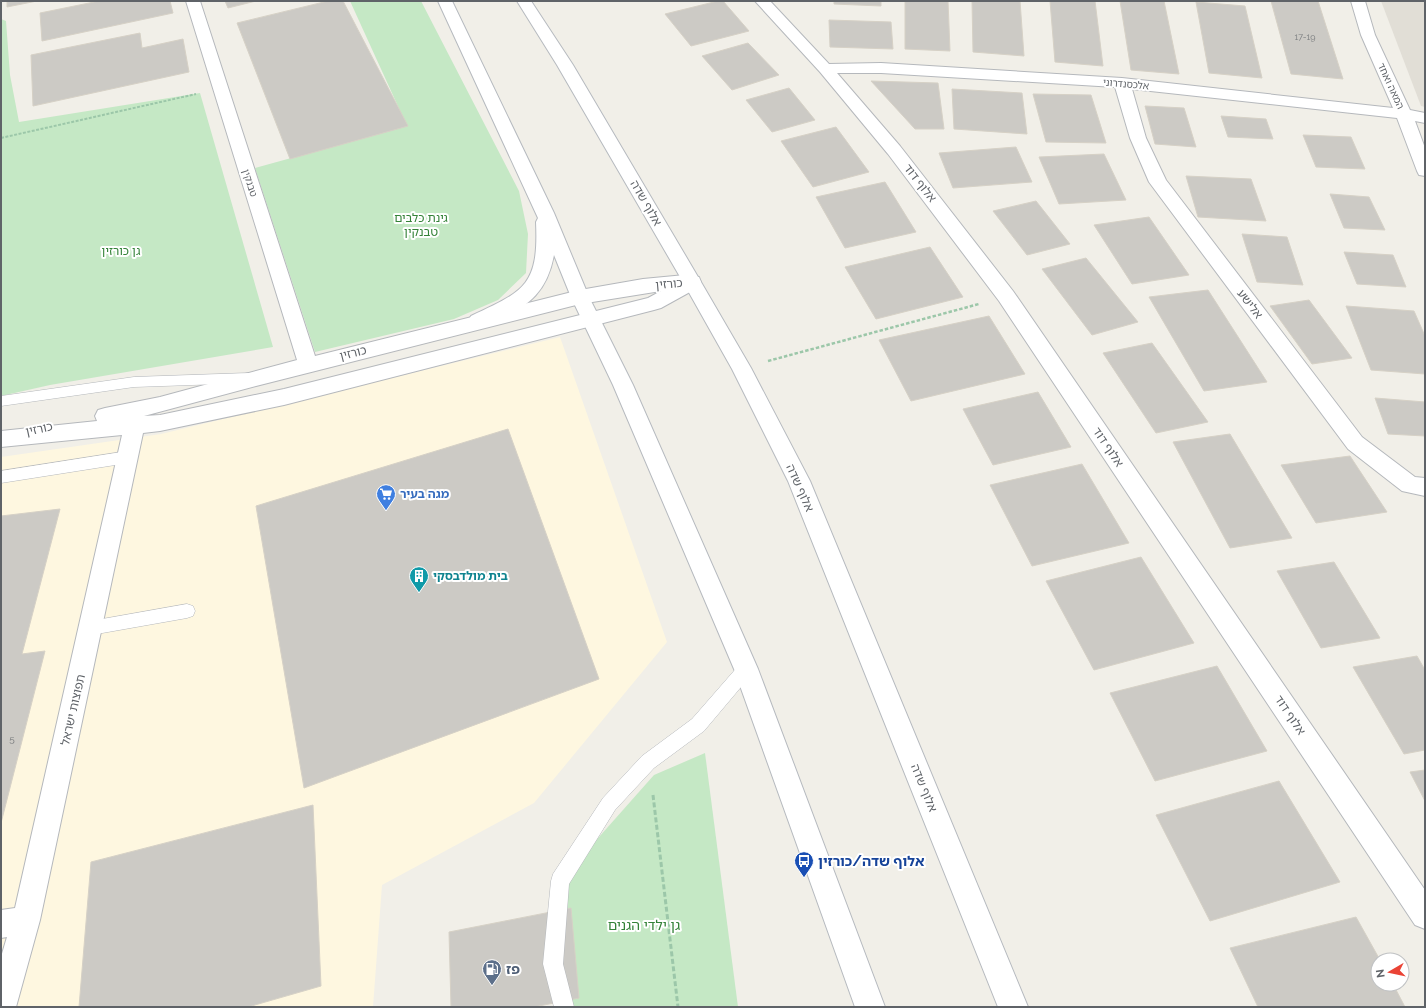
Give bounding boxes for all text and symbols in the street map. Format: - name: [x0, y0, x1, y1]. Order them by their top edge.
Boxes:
- house number: 17-19: [1294, 32, 1316, 42]
- street label: המאה ואחד: [1376, 61, 1406, 111]
- street label: אלכסנדרוני: [1102, 77, 1150, 91]
- street label: אלוף דוד: [901, 161, 939, 205]
- street label: טבנקין: [240, 168, 260, 198]
- street label: אלוף שדה: [627, 178, 665, 229]
- park label: גינת כלבים טבנקין: [394, 211, 448, 239]
- park label: גן כורזין: [102, 244, 141, 258]
- street label: כורזין: [655, 276, 683, 292]
- street label: אלישע: [1234, 287, 1266, 322]
- street label: כורזין: [338, 343, 368, 363]
- street label: כורזין: [24, 419, 54, 439]
- street label: אלוף דוד: [1090, 425, 1126, 470]
- street label: אלוף שדה: [783, 462, 817, 514]
- supermarket icon: מגה בעיר: [375, 483, 397, 511]
- place label: מגה בעיר: [400, 487, 450, 501]
- building icon: בית מולדבסקי: [408, 565, 430, 593]
- place label: בית מולדבסקי: [433, 569, 508, 583]
- street label: תפוצות ישראל: [58, 673, 88, 747]
- street label: אלוף דוד: [1272, 693, 1308, 738]
- house number: 5: [9, 733, 15, 744]
- street label: אלוף שדה: [908, 762, 940, 814]
- bus stop icon: אלוף שדה/כורזין: [793, 850, 815, 878]
- place label: אלוף שדה/כורזין: [818, 853, 925, 869]
- park label: גן ילדי הגנים: [608, 917, 680, 933]
- north arrow: [1370, 952, 1410, 992]
- fuel station icon: פז: [481, 958, 503, 986]
- place label: פז: [506, 961, 520, 977]
- text: N: [1374, 968, 1388, 979]

